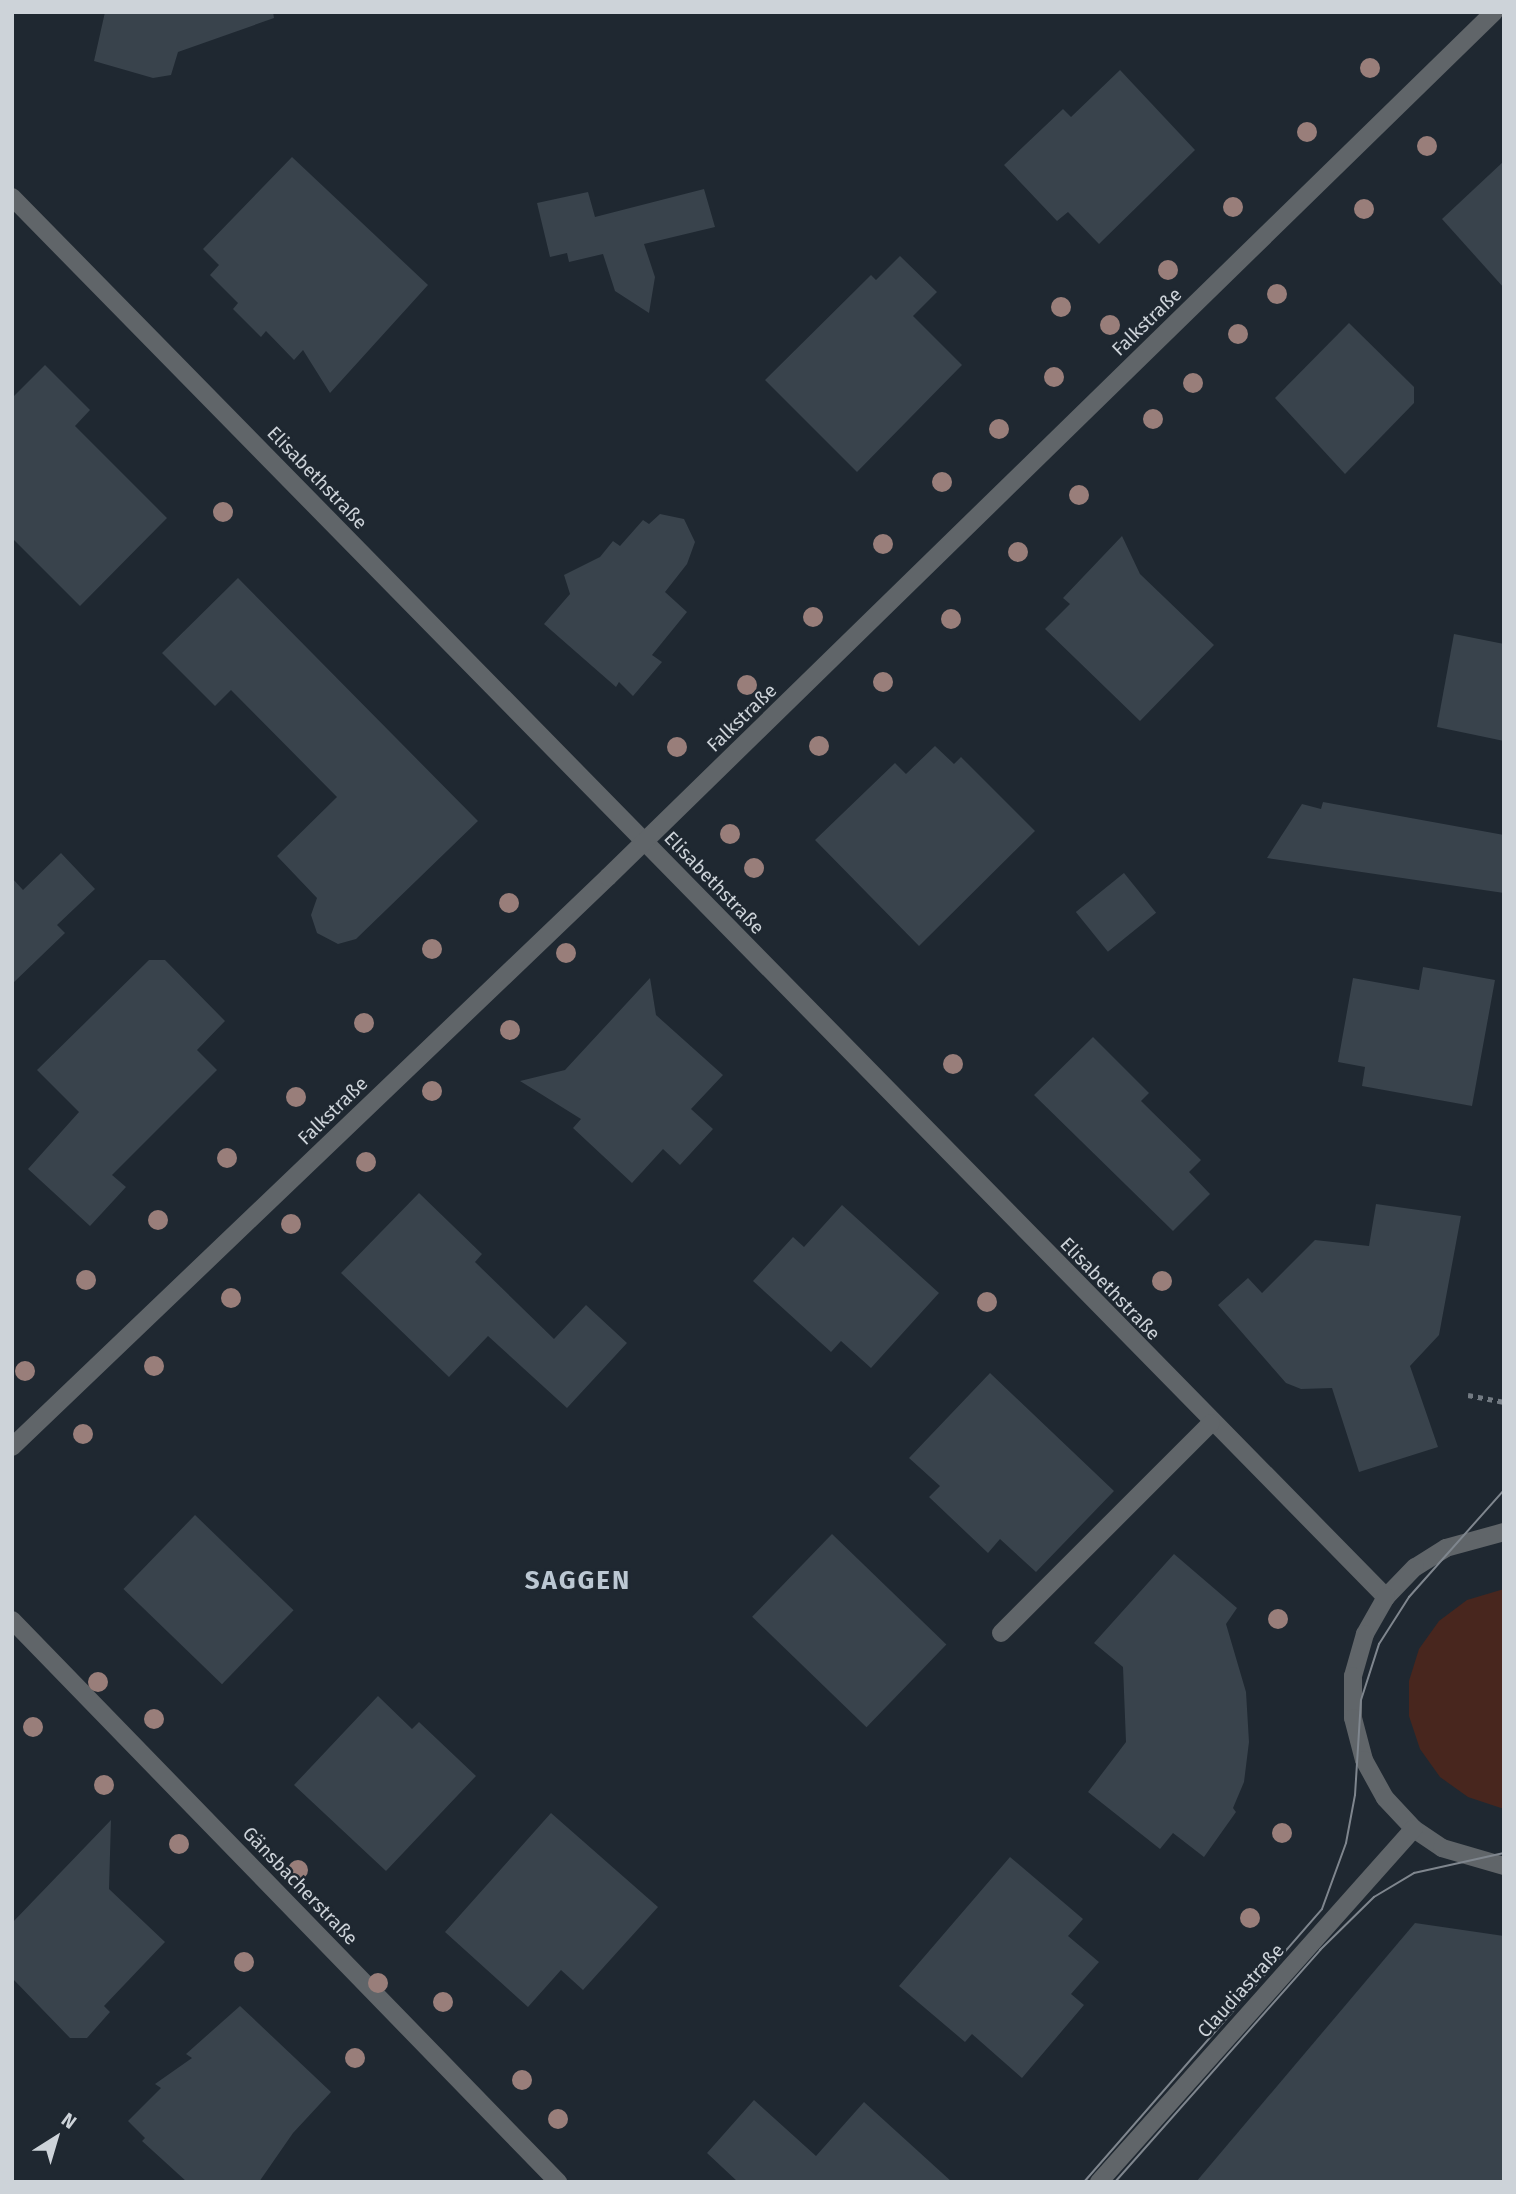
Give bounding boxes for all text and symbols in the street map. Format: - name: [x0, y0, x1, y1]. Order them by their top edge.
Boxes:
- street label: Falkstraße: [1107, 283, 1187, 361]
- street label: Elisabethstraße: [262, 422, 372, 534]
- street label: Falkstraße: [702, 679, 782, 757]
- street label: Elisabethstraße: [659, 827, 769, 939]
- street label: Falkstraße: [293, 1072, 373, 1150]
- street label: Elisabethstraße: [1055, 1233, 1165, 1345]
- district label: SAGGEN: [526, 1565, 630, 1597]
- street label: Gänsbacherstraße: [238, 1822, 362, 1950]
- street label: Claudiastraße: [1193, 1939, 1289, 2043]
- north arrow: [21, 2103, 91, 2173]
- text: N: [57, 2108, 81, 2134]

